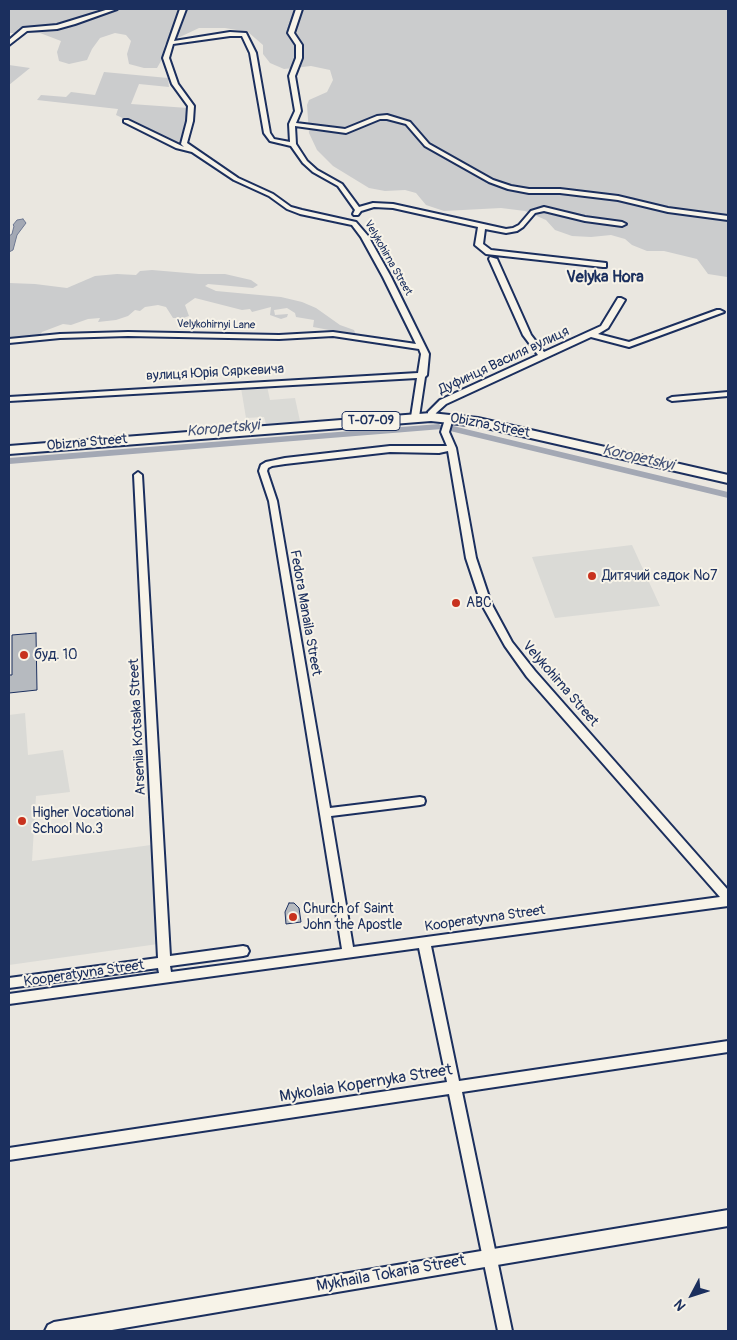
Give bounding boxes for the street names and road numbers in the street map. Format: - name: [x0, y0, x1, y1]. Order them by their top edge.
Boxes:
- street label: Velykohirna Street: [361, 218, 415, 298]
- street label: Velykohirnyi Lane: [177, 318, 255, 332]
- street label: Дуфинця Василя вулиця: [436, 323, 572, 399]
- street label: вулиця Юрія Сяркевича: [146, 361, 284, 385]
- street label: Obizna Street: [449, 410, 531, 442]
- road number: Т-07-09: [342, 412, 400, 431]
- street label: Obizna Street: [46, 431, 128, 455]
- street label: Fedora Manaila Street: [286, 549, 324, 677]
- street label: Velykohirna Street: [518, 638, 602, 730]
- street label: Arseniia Kotsaka Street: [126, 658, 150, 796]
- street label: Kooperatyvna Street: [424, 902, 546, 936]
- street label: Kooperatyvna Street: [23, 957, 145, 991]
- street label: Mykolaia Kopernyka Street: [278, 1061, 454, 1107]
- street label: Mykhaila Tokaria Street: [315, 1251, 467, 1297]

